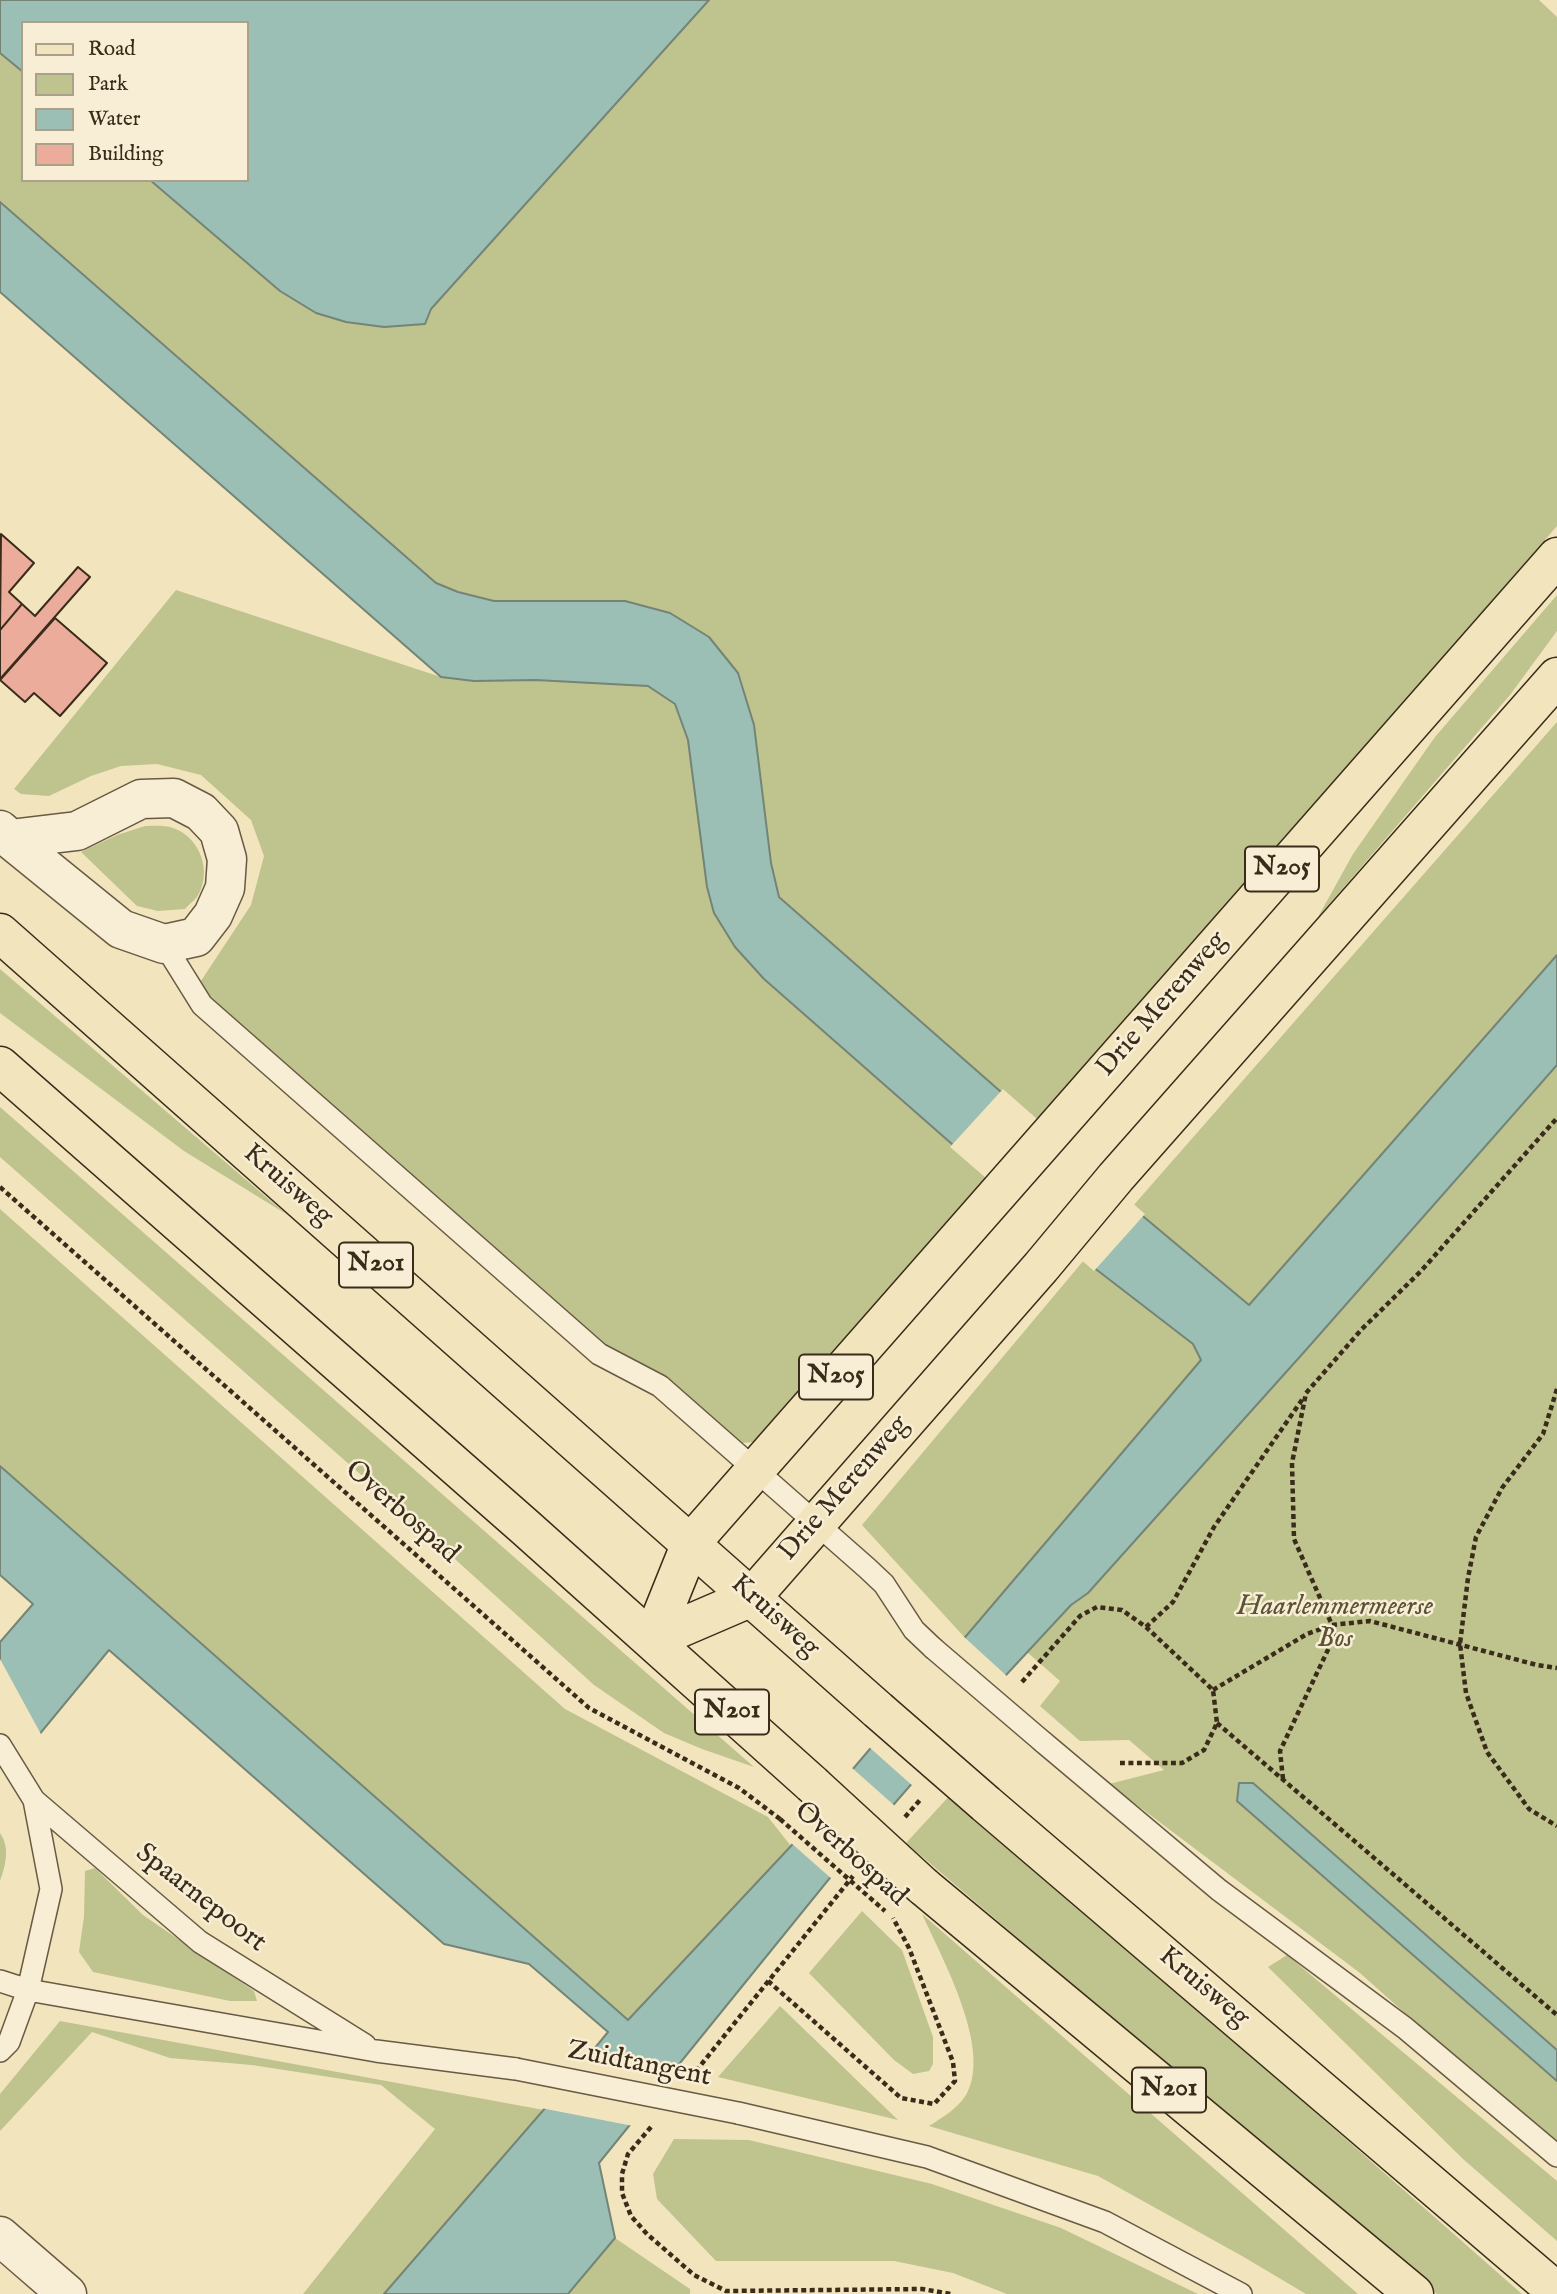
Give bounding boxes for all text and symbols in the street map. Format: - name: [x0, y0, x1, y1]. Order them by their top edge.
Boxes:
- legend: [21, 21, 248, 182]
- text: Road: [88, 36, 135, 63]
- text: Park: [88, 71, 128, 98]
- text: Water: [88, 106, 140, 133]
- text: Building: [88, 141, 163, 168]
- road number: N205: [1245, 846, 1319, 891]
- street label: Drie Merenweg: [1091, 925, 1235, 1085]
- street label: Kruisweg: [235, 1138, 339, 1234]
- road number: N201: [339, 1242, 413, 1288]
- road number: N205: [799, 1354, 873, 1400]
- street label: Drie Merenweg: [773, 1409, 917, 1569]
- street label: Overbospad: [337, 1454, 465, 1572]
- street label: Kruisweg: [722, 1568, 826, 1666]
- park label: Haarlemmermeerse Bos: [1237, 1591, 1433, 1657]
- road number: N201: [695, 1690, 769, 1735]
- street label: Overbospad: [786, 1795, 914, 1915]
- street label: Spaarnepoort: [128, 1837, 272, 1961]
- street label: Kruisweg: [1151, 1940, 1255, 2036]
- street label: Zuidtangent: [564, 2035, 714, 2095]
- road number: N201: [1132, 2068, 1206, 2112]

